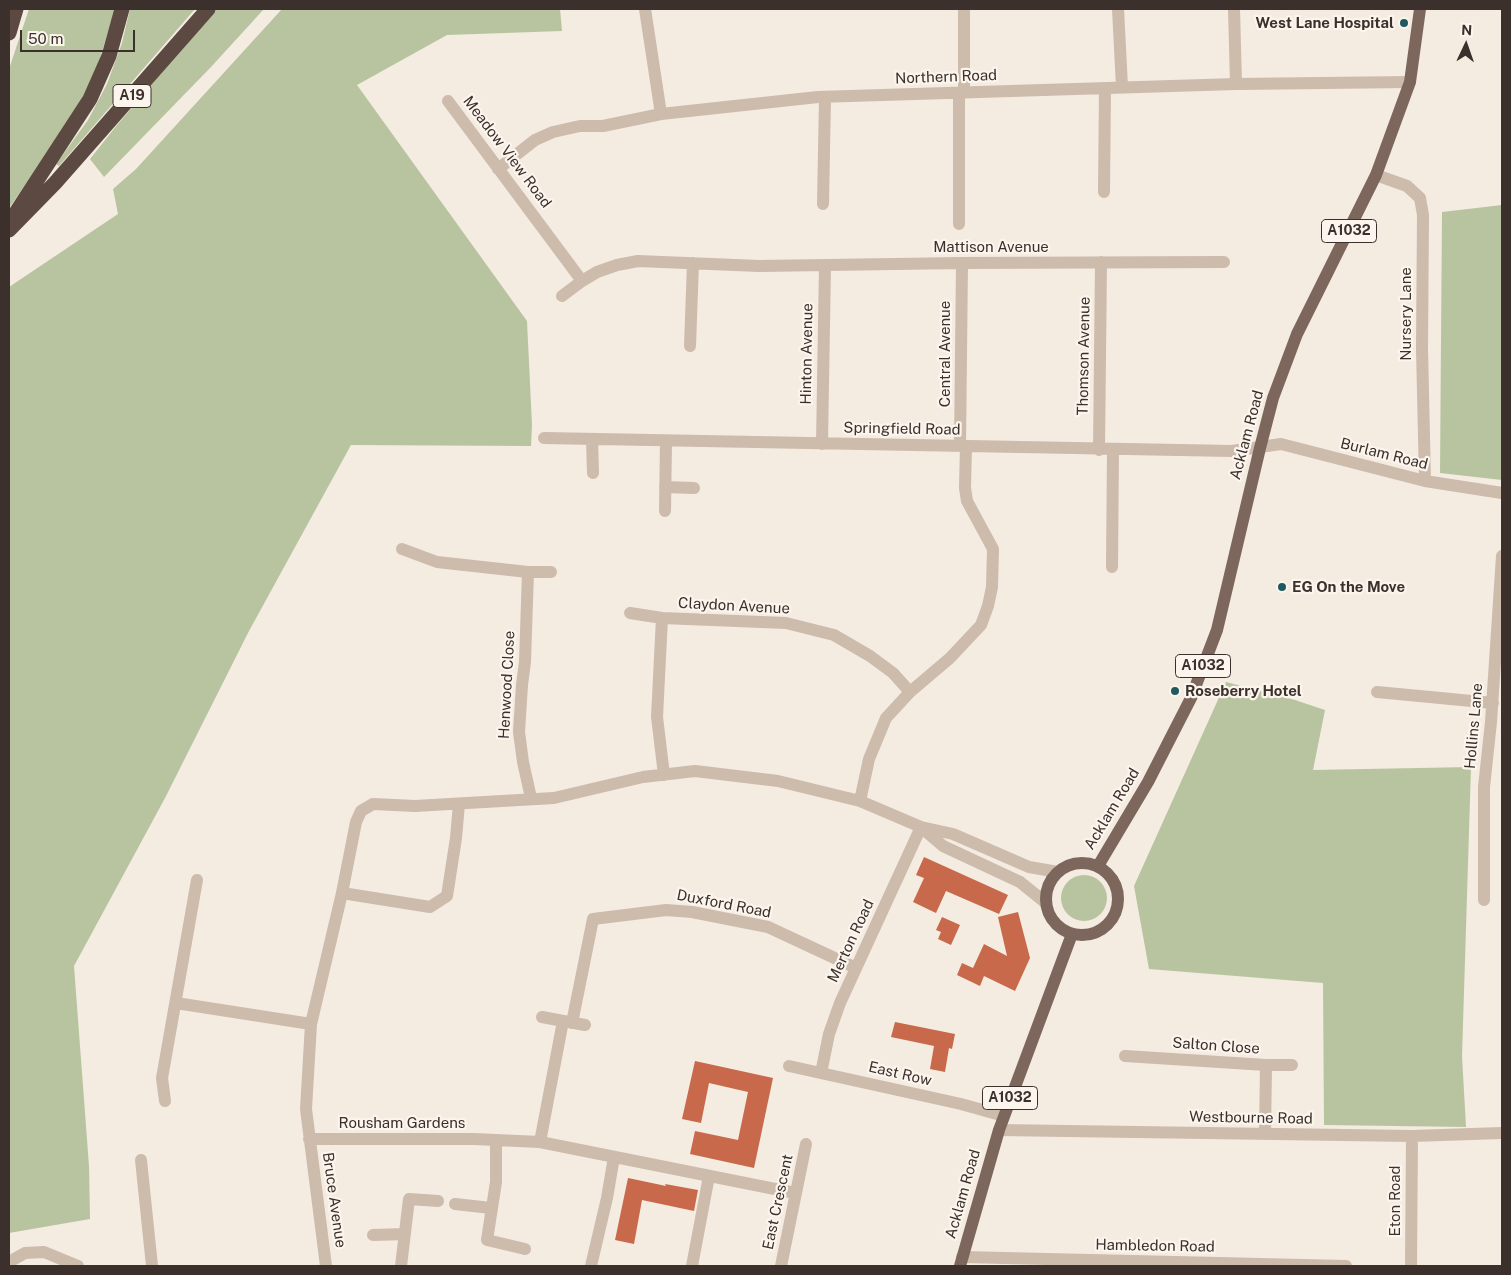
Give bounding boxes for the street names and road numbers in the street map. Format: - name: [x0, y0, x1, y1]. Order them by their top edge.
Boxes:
- street label: Northern Road: [895, 66, 997, 88]
- road number: A19: [113, 84, 151, 108]
- street label: Meadow View Road: [459, 92, 555, 212]
- road number: A1032: [1322, 220, 1376, 242]
- street label: Mattison Avenue: [933, 238, 1049, 256]
- street label: Nursery Lane: [1397, 267, 1415, 361]
- street label: Thomson Avenue: [1074, 296, 1094, 416]
- street label: Central Avenue: [936, 301, 954, 407]
- street label: Hinton Avenue: [797, 303, 817, 405]
- street label: Acklam Road: [1226, 388, 1268, 482]
- street label: Springfield Road: [843, 419, 961, 439]
- street label: Burlam Road: [1338, 434, 1430, 474]
- street label: Claydon Avenue: [678, 594, 790, 618]
- street label: Henwood Close: [495, 630, 519, 740]
- road number: A1032: [1176, 654, 1230, 678]
- street label: Hollins Lane: [1461, 682, 1487, 770]
- street label: Acklam Road: [1081, 765, 1143, 853]
- street label: Duxford Road: [675, 886, 773, 922]
- street label: Merton Road: [824, 897, 878, 985]
- street label: Salton Close: [1172, 1034, 1260, 1058]
- street label: East Row: [867, 1058, 933, 1090]
- road number: A1032: [982, 1086, 1038, 1110]
- street label: Westbourne Road: [1189, 1108, 1313, 1128]
- street label: Rousham Gardens: [339, 1114, 465, 1132]
- street label: Acklam Road: [942, 1147, 984, 1241]
- street label: Bruce Avenue: [318, 1151, 350, 1249]
- street label: East Crescent: [759, 1153, 797, 1251]
- street label: Eton Road: [1386, 1166, 1404, 1236]
- street label: Hambledon Road: [1095, 1236, 1215, 1256]

